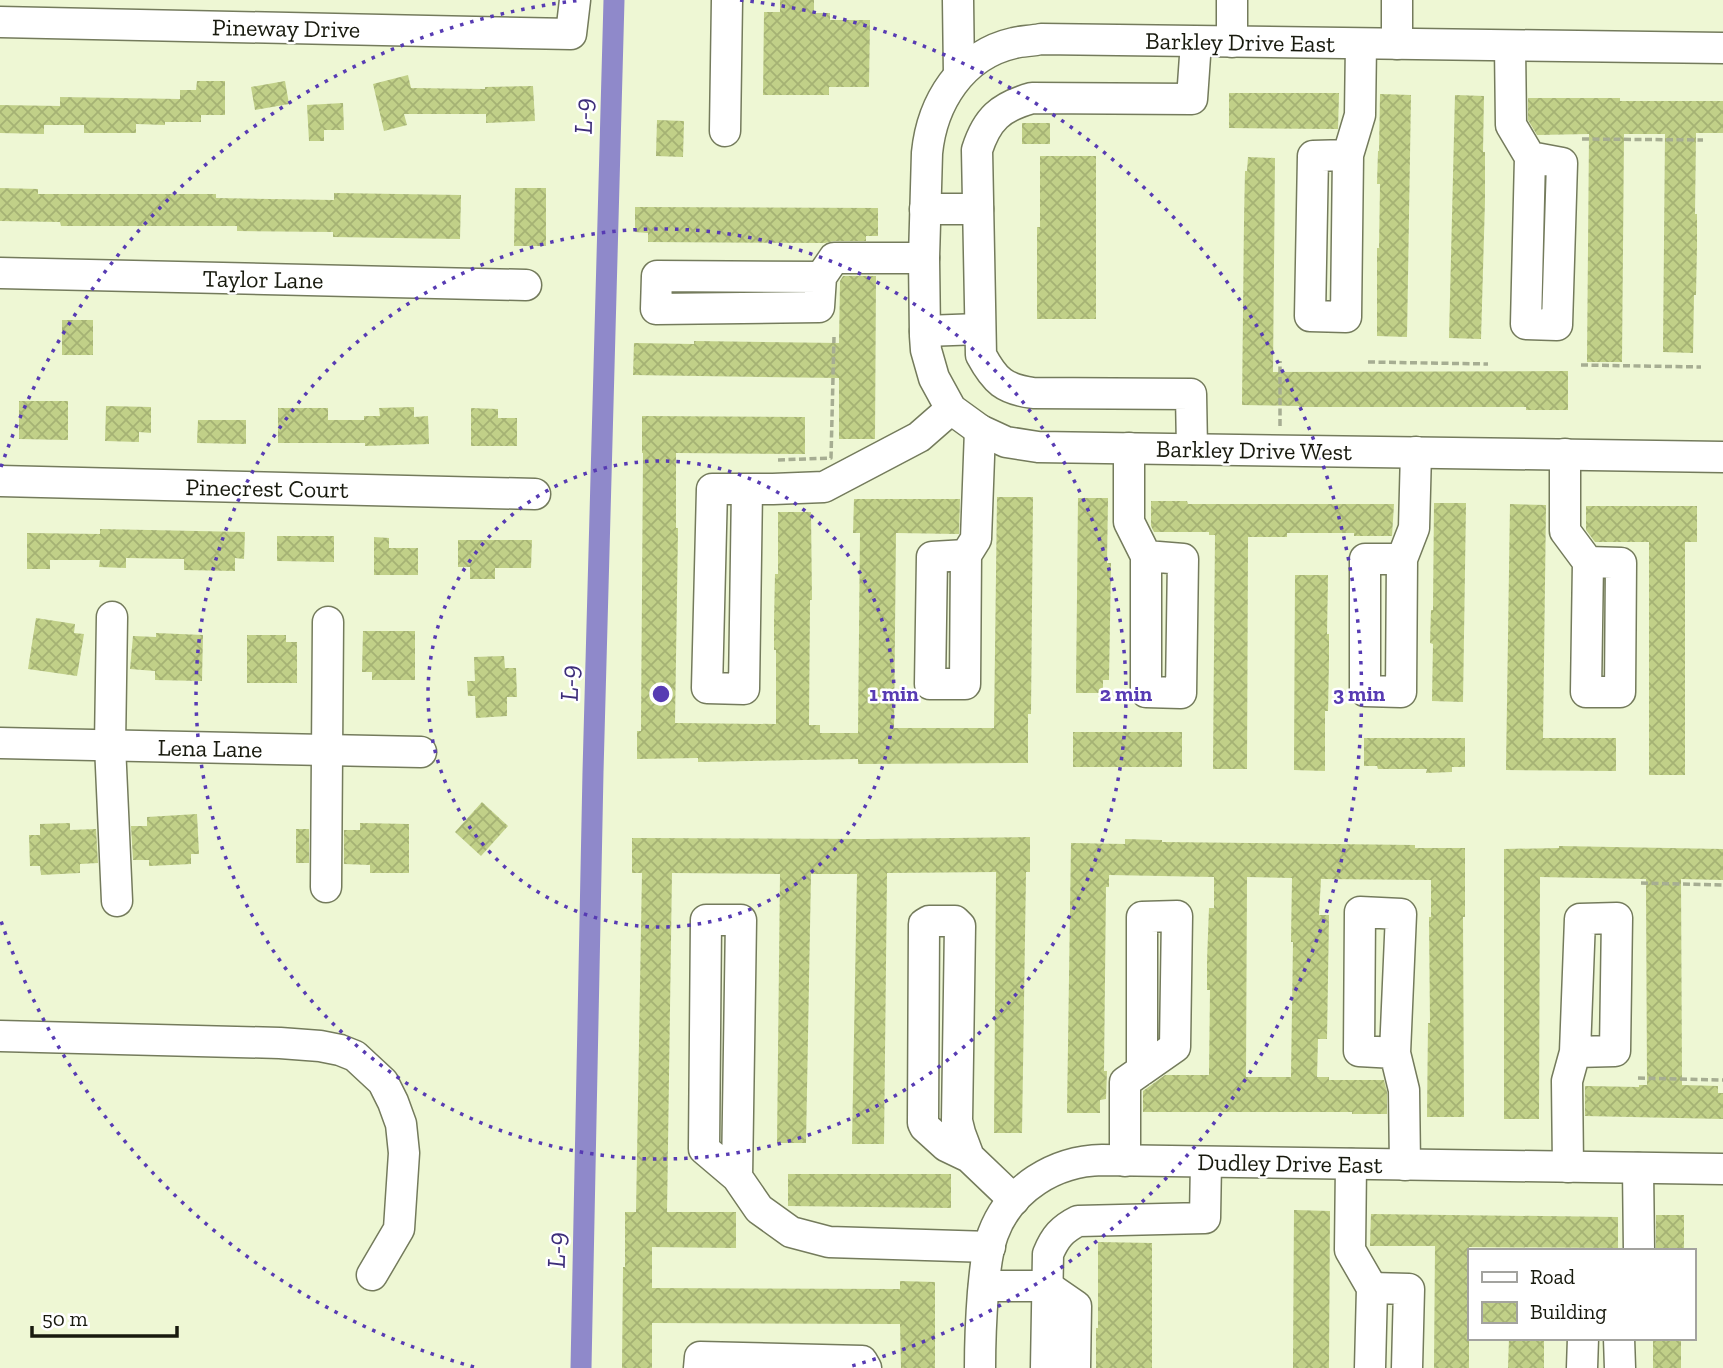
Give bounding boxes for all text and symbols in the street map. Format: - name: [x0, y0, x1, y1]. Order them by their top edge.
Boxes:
- street label: Pineway Drive: [212, 12, 360, 44]
- street label: Barkley Drive East: [1145, 26, 1335, 58]
- water label: L-9: [567, 98, 599, 134]
- street label: Taylor Lane: [202, 263, 324, 295]
- street label: Barkley Drive West: [1156, 434, 1352, 466]
- street label: Pinecrest Court: [185, 472, 349, 504]
- water label: L-9: [553, 665, 585, 701]
- text: 1 min: [869, 681, 919, 706]
- text: 2 min: [1100, 681, 1153, 706]
- text: 3 min: [1333, 681, 1386, 706]
- centre of rings: [649, 682, 673, 706]
- street label: Lena Lane: [157, 733, 263, 763]
- street label: Dudley Drive East: [1197, 1147, 1383, 1179]
- water label: L-9: [540, 1232, 572, 1268]
- legend: [1468, 1249, 1695, 1340]
- text: Road: [1530, 1264, 1576, 1289]
- scale bar: [32, 1294, 177, 1338]
- text: Building: [1530, 1299, 1607, 1324]
- text: 50 m: [42, 1306, 88, 1331]

